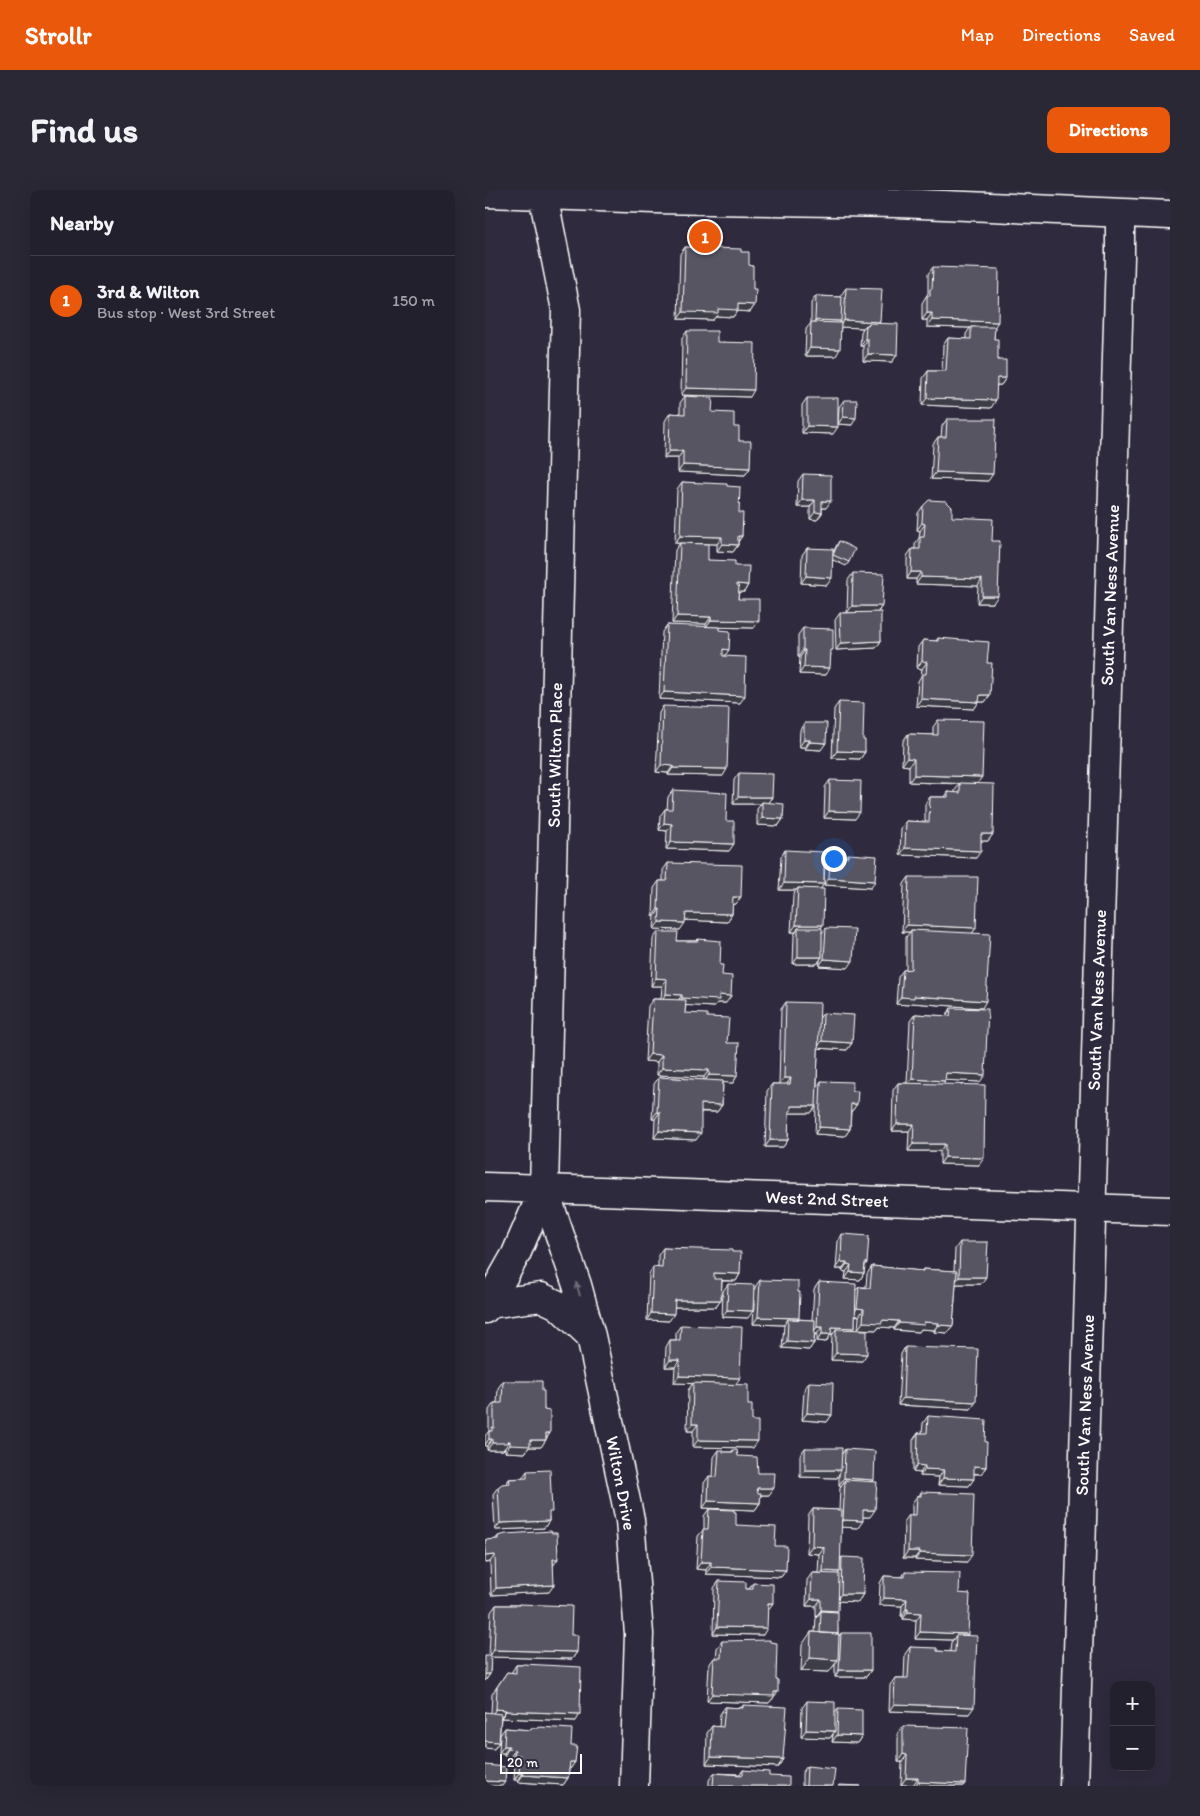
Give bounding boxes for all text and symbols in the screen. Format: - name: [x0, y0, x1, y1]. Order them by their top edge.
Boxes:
- text: Strollr: [25, 21, 91, 50]
- text: Map: [961, 24, 994, 46]
- text: Directions: [1022, 24, 1101, 46]
- text: Saved: [1129, 24, 1175, 46]
- button: Directions: [1047, 107, 1170, 153]
- text: Find us: [30, 109, 138, 151]
- text: Nearby: [50, 210, 114, 235]
- pin: 1: [689, 218, 721, 256]
- text: 3rd & Wilton: [97, 280, 199, 303]
- text: 1: [62, 291, 70, 310]
- text: 150 m: [392, 291, 435, 310]
- text: Bus stop · West 3rd Street: [97, 303, 275, 322]
- street label: South Van Ness Avenue: [1096, 504, 1124, 686]
- street label: South Wilton Place: [543, 682, 567, 828]
- your location: [821, 846, 847, 872]
- street label: South Van Ness Avenue: [1083, 909, 1111, 1091]
- street label: West 2nd Street: [765, 1186, 889, 1212]
- one-way arrow: [574, 1281, 582, 1296]
- street label: South Van Ness Avenue: [1071, 1314, 1099, 1496]
- street label: Wilton Drive: [601, 1434, 641, 1532]
- map controls: [1110, 1681, 1155, 1771]
- button: +: [1110, 1681, 1155, 1726]
- button: −: [1110, 1726, 1155, 1771]
- scale bar: [500, 1751, 583, 1774]
- text: 20 m: [507, 1754, 538, 1771]

